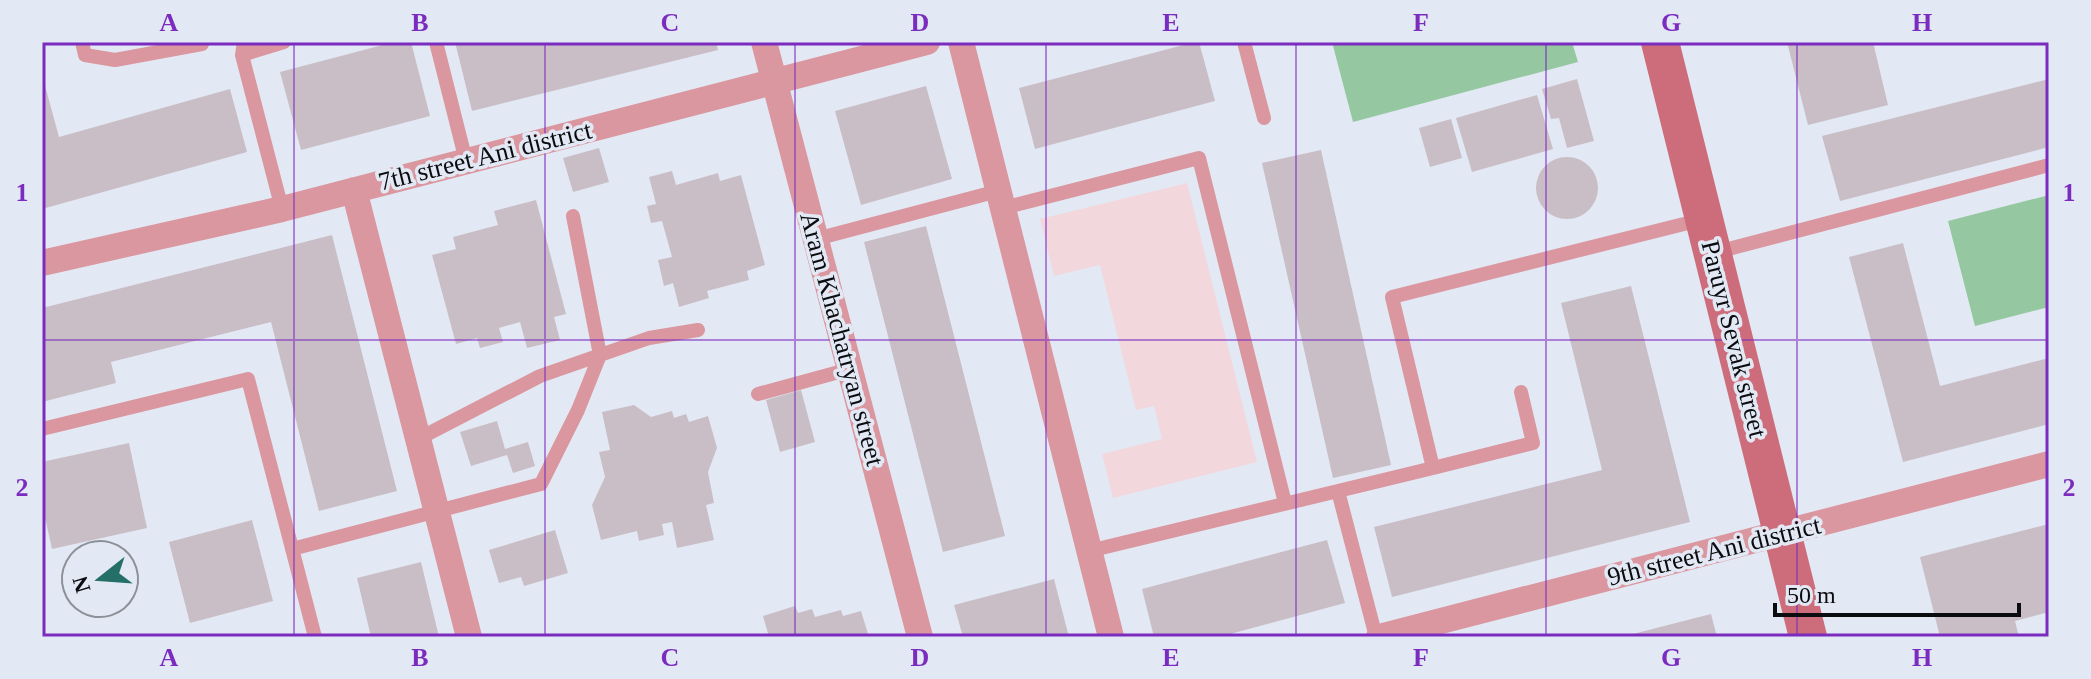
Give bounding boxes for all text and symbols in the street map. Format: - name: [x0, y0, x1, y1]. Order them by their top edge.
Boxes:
- text: A: [160, 8, 179, 37]
- text: B: [411, 8, 429, 37]
- text: C: [661, 8, 679, 37]
- text: D: [911, 8, 929, 37]
- text: E: [1162, 8, 1180, 37]
- text: F: [1413, 8, 1429, 37]
- text: G: [1661, 8, 1681, 37]
- text: H: [1912, 8, 1932, 37]
- street label: 7th street Ani district: [375, 115, 595, 197]
- text: 1: [16, 178, 29, 207]
- text: 1: [2063, 178, 2076, 207]
- street label: Aram Khachatryan street: [794, 209, 890, 470]
- street label: Paruyr Sevak street: [1695, 237, 1773, 441]
- text: 2: [16, 473, 29, 502]
- text: 2: [2063, 473, 2076, 502]
- street label: 9th street Ani district: [1604, 510, 1824, 592]
- north arrow: [60, 539, 140, 619]
- scale bar: [1775, 567, 2019, 617]
- text: N: [67, 573, 96, 596]
- text: 50 m: [1787, 582, 1836, 608]
- text: A: [160, 643, 179, 672]
- text: B: [411, 643, 429, 672]
- text: C: [661, 643, 679, 672]
- text: D: [911, 643, 929, 672]
- text: E: [1162, 643, 1180, 672]
- text: F: [1413, 643, 1429, 672]
- text: G: [1661, 643, 1681, 672]
- text: H: [1912, 643, 1932, 672]

